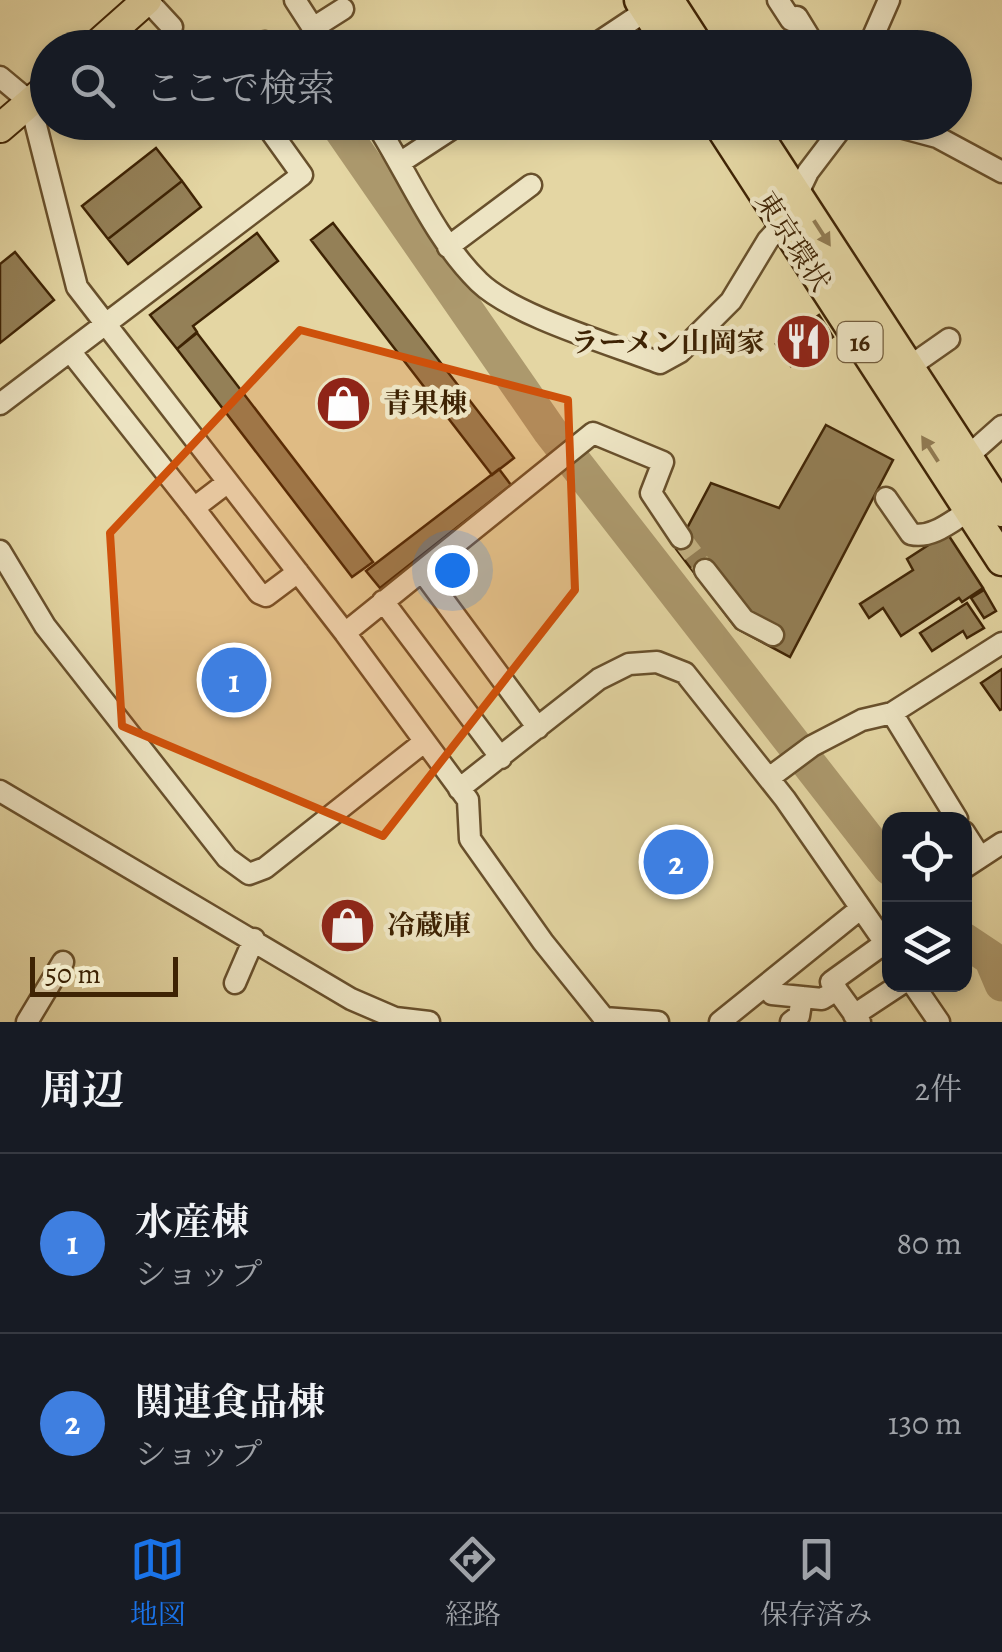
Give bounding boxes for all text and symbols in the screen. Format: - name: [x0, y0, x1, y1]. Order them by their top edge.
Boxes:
- search box: [30, 30, 972, 140]
- icon: search: [65, 58, 120, 113]
- text: ここで検索: [145, 62, 335, 114]
- street label: 東京環状: [747, 184, 840, 299]
- one-way arrow: [812, 219, 830, 247]
- restaurant icon: ラーメン山岡家: [774, 312, 834, 372]
- road number: 16: [838, 322, 882, 362]
- place label: ラーメン山岡家: [570, 324, 765, 362]
- shop icon: 青果棟: [314, 373, 374, 433]
- place label: 青果棟: [383, 385, 467, 423]
- one-way arrow: [921, 435, 939, 463]
- your location: [427, 545, 478, 596]
- pin: 1: [202, 642, 266, 718]
- map controls: [882, 812, 972, 992]
- button: locate: [882, 812, 972, 902]
- pin: 2: [644, 824, 708, 900]
- shop icon: 冷蔵庫: [318, 895, 378, 955]
- button: layers: [882, 902, 972, 992]
- place label: 冷蔵庫: [387, 907, 471, 945]
- scale bar: [30, 952, 178, 996]
- text: 50 m: [45, 955, 101, 993]
- text: 周辺: [40, 1061, 124, 1118]
- text: 2件: [915, 1067, 962, 1111]
- text: 水産棟: [135, 1196, 249, 1248]
- text: 1: [67, 1221, 78, 1265]
- text: 80 m: [896, 1221, 962, 1265]
- text: ショップ: [135, 1252, 262, 1296]
- text: 関連食品棟: [135, 1376, 325, 1428]
- text: 2: [65, 1401, 80, 1445]
- text: 130 m: [888, 1401, 962, 1445]
- text: ショップ: [135, 1432, 262, 1476]
- tab: 地図: [130, 1532, 186, 1634]
- tab: 経路: [445, 1532, 501, 1634]
- tab: 保存済み: [760, 1532, 872, 1634]

